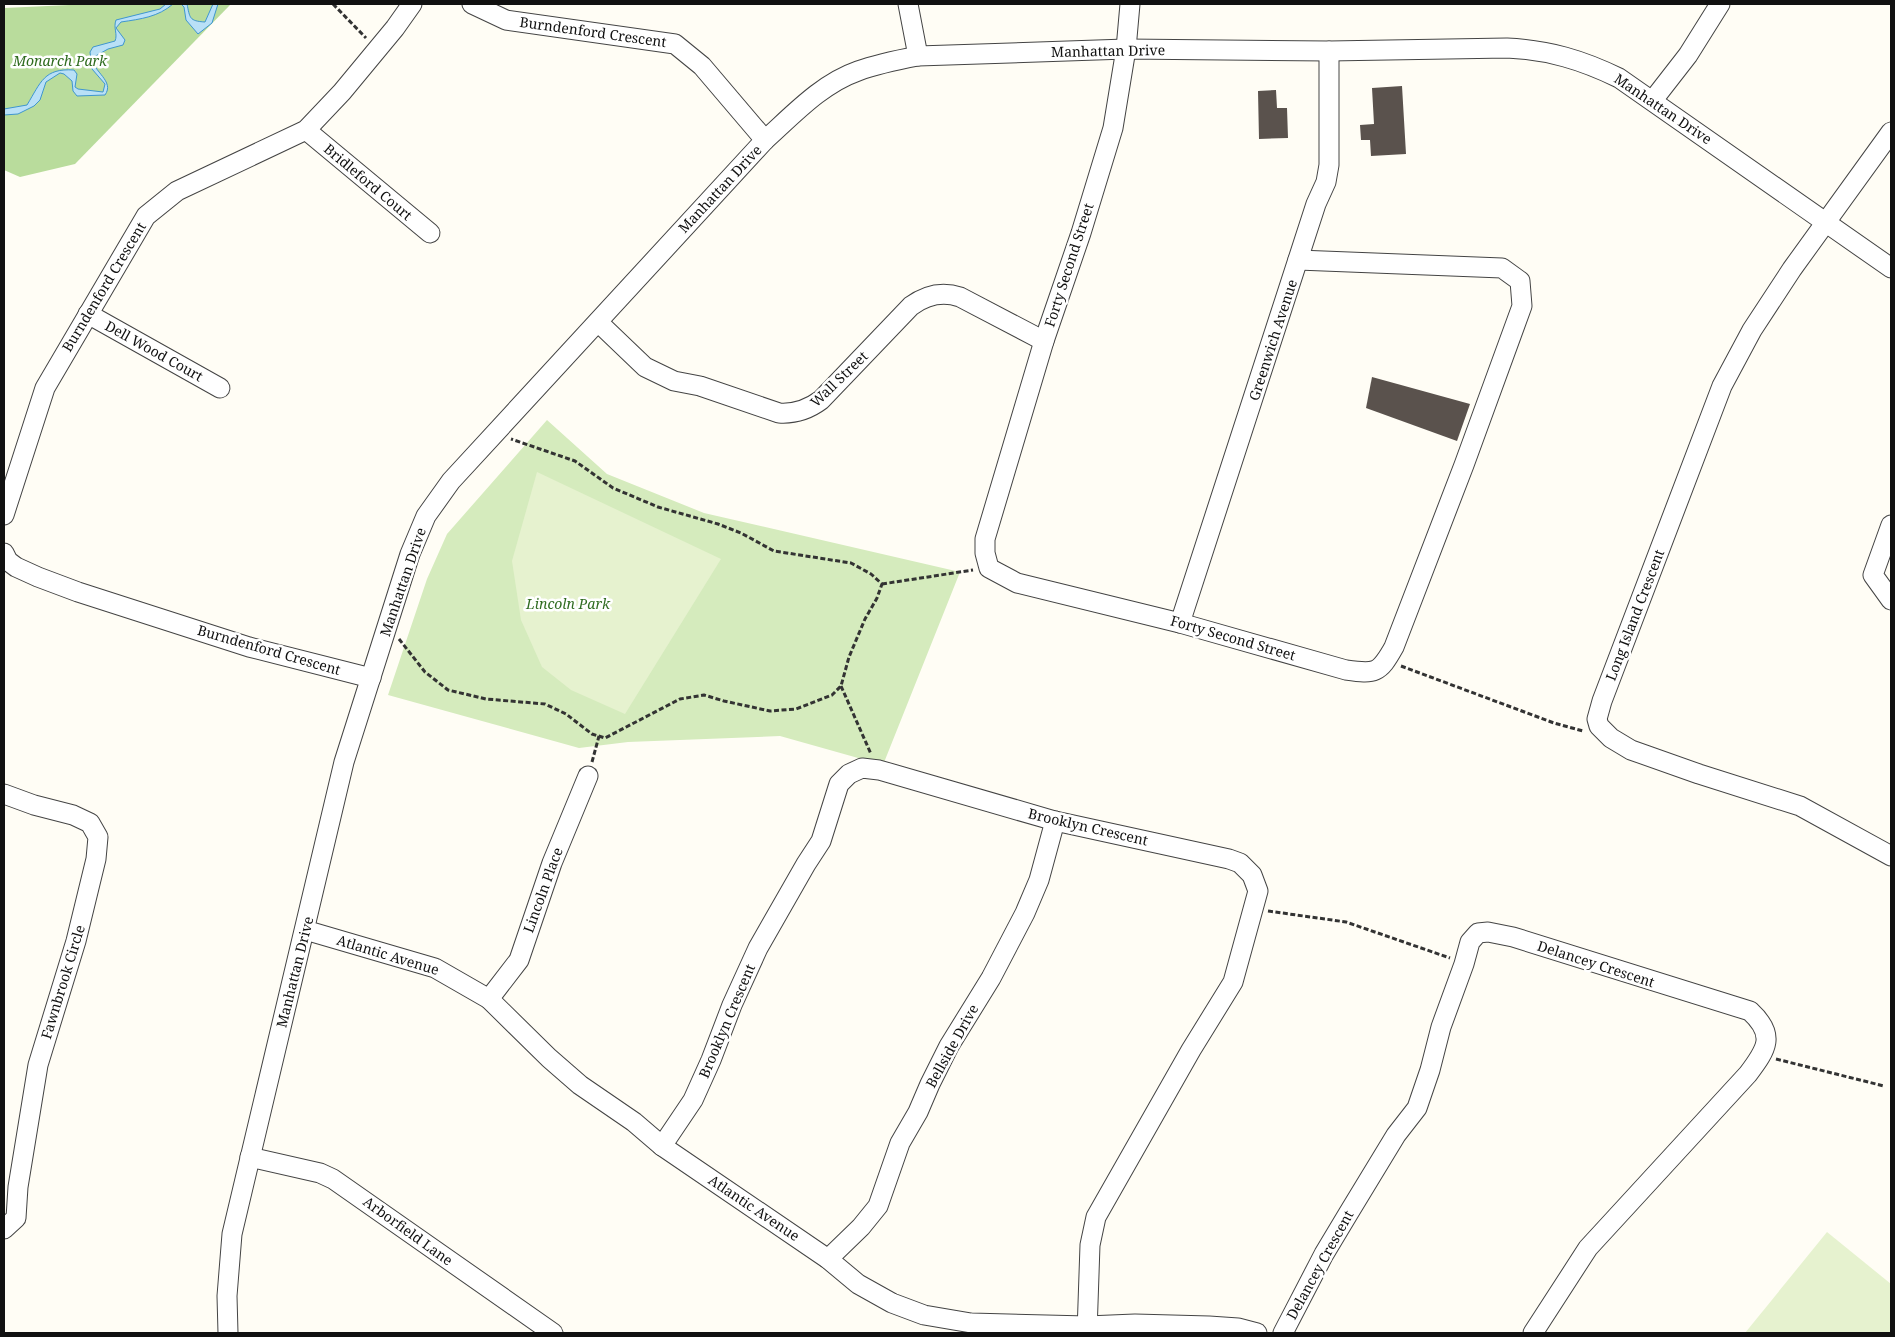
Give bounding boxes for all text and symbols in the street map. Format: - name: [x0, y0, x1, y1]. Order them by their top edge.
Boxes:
- street label: Burndenford Crescent: [518, 12, 668, 51]
- street label: Manhattan Drive: [1051, 40, 1165, 61]
- park label: Monarch Park: [12, 51, 108, 70]
- street label: Manhattan Drive: [1611, 69, 1716, 148]
- street label: Bridleford Court: [320, 139, 417, 224]
- street label: Manhattan Drive: [674, 140, 765, 237]
- street label: Forty Second Street: [1040, 200, 1098, 329]
- street label: Burndenford Crescent: [57, 218, 150, 355]
- street label: Greenwich Avenue: [1244, 277, 1301, 403]
- street label: Dell Wood Court: [102, 316, 207, 385]
- street label: Wall Street: [806, 346, 872, 411]
- street label: Manhattan Drive: [375, 525, 430, 639]
- street label: Long Island Crescent: [1601, 546, 1668, 683]
- park label: Lincoln Park: [525, 594, 611, 613]
- street label: Forty Second Street: [1168, 611, 1298, 664]
- street label: Burndenford Crescent: [195, 620, 343, 679]
- street label: Brooklyn Crescent: [1026, 803, 1150, 850]
- street label: Lincoln Place: [518, 845, 567, 935]
- street label: Manhattan Drive: [271, 914, 318, 1030]
- street label: Fawnbrook Circle: [36, 923, 89, 1041]
- street label: Atlantic Avenue: [335, 930, 442, 979]
- street label: Delancey Crescent: [1535, 936, 1657, 991]
- street label: Brooklyn Crescent: [694, 961, 759, 1081]
- street label: Bellside Drive: [921, 1001, 982, 1091]
- street label: Atlantic Avenue: [705, 1170, 804, 1245]
- street label: Arborfield Lane: [360, 1192, 457, 1269]
- street label: Delancey Crescent: [1282, 1207, 1358, 1323]

